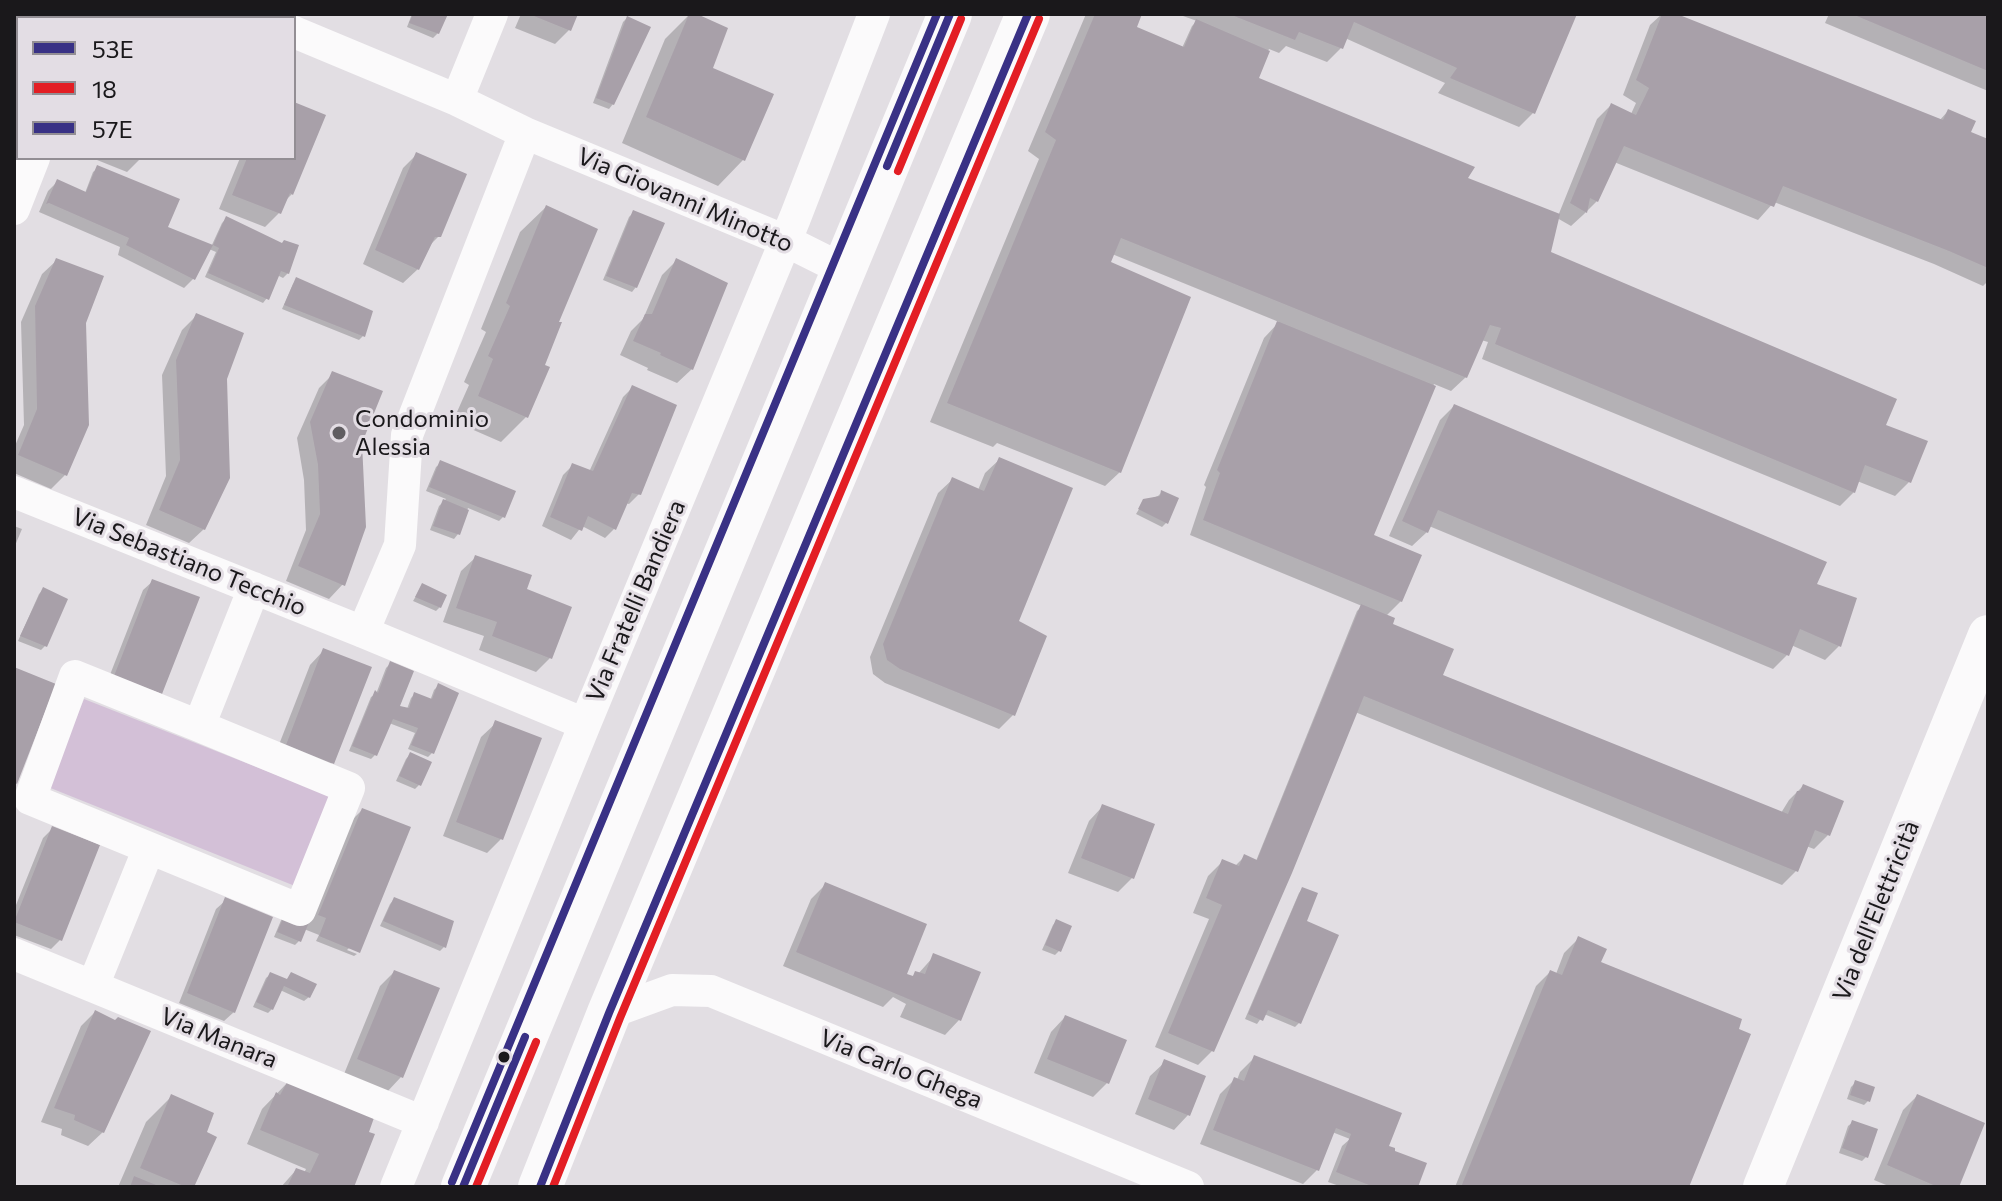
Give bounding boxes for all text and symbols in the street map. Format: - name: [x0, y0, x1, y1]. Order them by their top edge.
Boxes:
- legend: [16, 16, 296, 160]
- text: 53E: [92, 34, 134, 63]
- text: 18: [92, 74, 117, 103]
- text: 57E: [92, 114, 133, 143]
- street label: Via Giovanni Minotto: [573, 142, 797, 258]
- place label: Condominio Alessia: [355, 405, 489, 461]
- marker: Condominio Alessia: [330, 424, 348, 442]
- street label: Via Fratelli Bandiera: [580, 496, 692, 706]
- street label: Via Sebastiano Tecchio: [68, 502, 310, 622]
- street label: Via dell'Elettricità: [1827, 817, 1925, 1005]
- street label: Via Manara: [156, 1002, 282, 1074]
- street label: Via Carlo Ghega: [815, 1023, 987, 1115]
- unlabelled marker: [496, 1049, 512, 1065]

